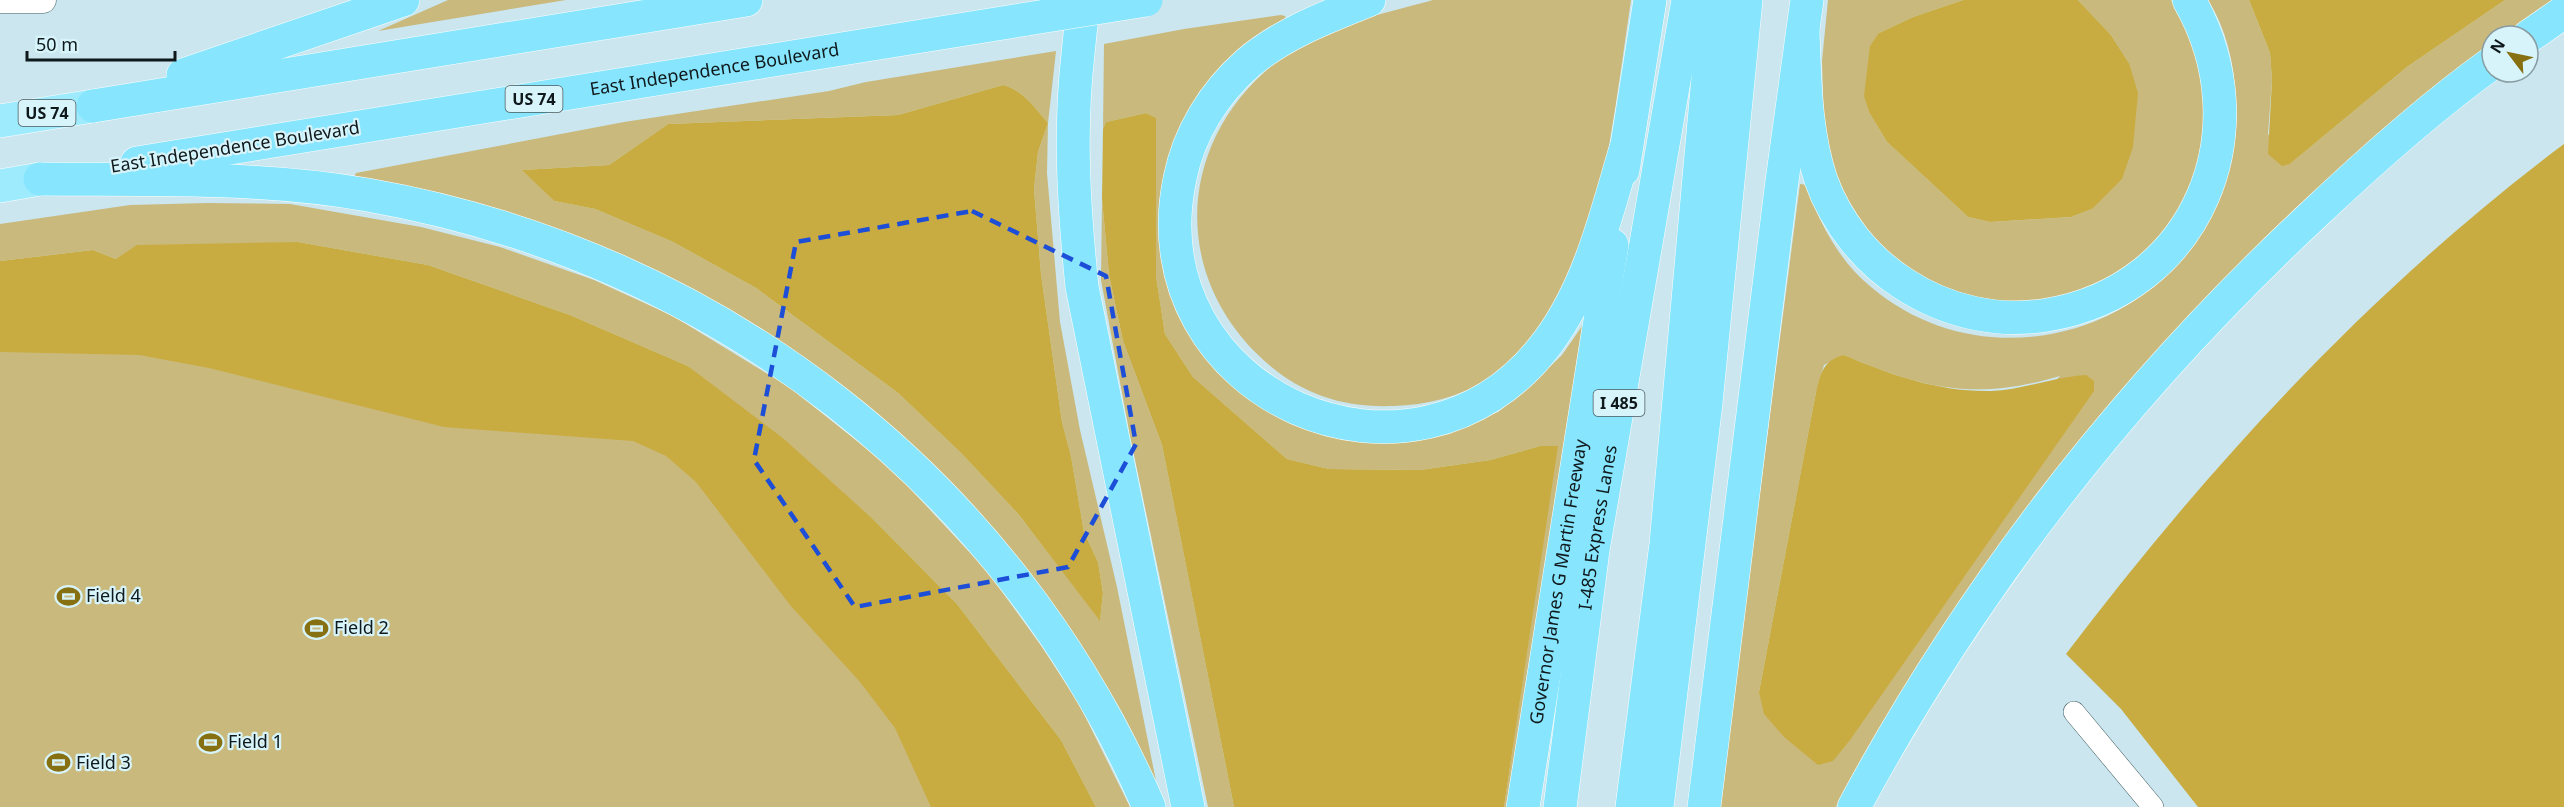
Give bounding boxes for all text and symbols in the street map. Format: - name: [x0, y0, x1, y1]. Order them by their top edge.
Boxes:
- scale bar: [27, 24, 176, 62]
- north arrow: [2480, 24, 2540, 84]
- text: 50 m: [36, 32, 78, 56]
- text: N: [2485, 35, 2510, 57]
- street label: East Independence Boulevard: [588, 37, 841, 101]
- road number: US 74: [506, 86, 562, 112]
- road number: US 74: [18, 100, 76, 126]
- street label: East Independence Boulevard: [108, 114, 361, 178]
- road number: I 485: [1594, 390, 1644, 416]
- street label: Governor James G Martin Freeway: [1523, 437, 1592, 726]
- street label: I-485 Express Lanes: [1572, 443, 1622, 611]
- sports icon: Field 4: [55, 583, 81, 609]
- place label: Field 4: [86, 583, 141, 607]
- sports icon: Field 2: [303, 615, 329, 641]
- place label: Field 2: [334, 615, 389, 639]
- sports icon: Field 1: [197, 729, 223, 755]
- place label: Field 1: [228, 729, 283, 753]
- sports icon: Field 3: [45, 750, 71, 776]
- place label: Field 3: [76, 750, 131, 774]

